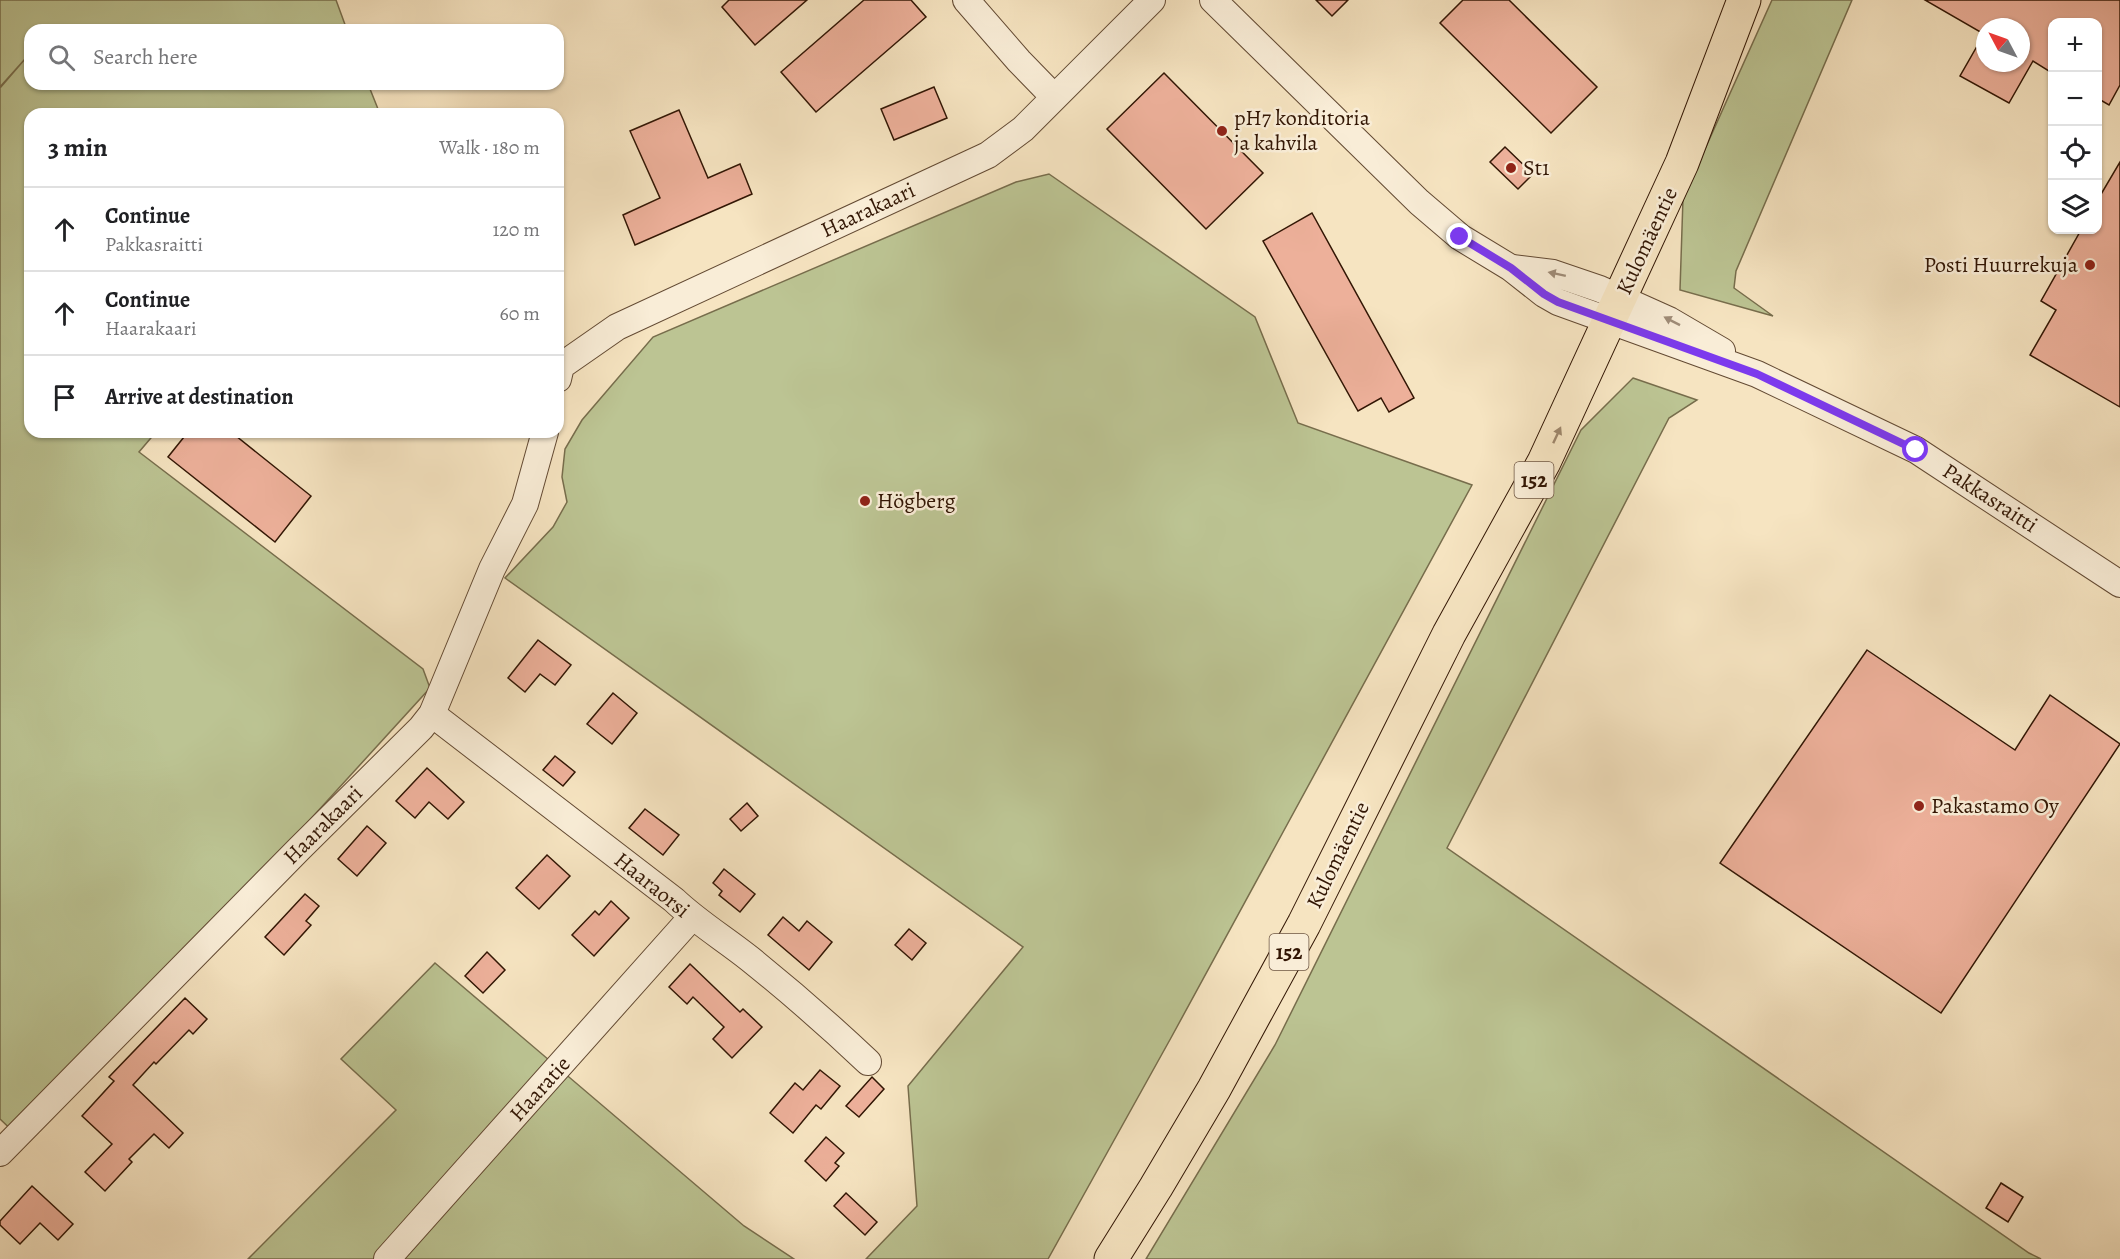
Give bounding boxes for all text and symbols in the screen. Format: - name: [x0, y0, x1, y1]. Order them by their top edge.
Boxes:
- north arrow: [1976, 18, 2030, 72]
- map controls: [2048, 18, 2102, 234]
- button: +: [2048, 18, 2102, 72]
- search box: [24, 24, 564, 90]
- icon: search: [45, 41, 78, 74]
- text: Search here: [93, 42, 198, 72]
- button: −: [2048, 72, 2102, 126]
- place label: pH7 konditoria ja kahvila: [1234, 103, 1371, 158]
- marker: pH7 konditoria ja kahvila: [1215, 124, 1229, 138]
- button: locate: [2048, 126, 2102, 180]
- text: 3 min: [48, 130, 108, 165]
- text: Walk · 180 m: [439, 134, 540, 161]
- place label: St1: [1523, 153, 1549, 183]
- marker: St1: [1504, 161, 1518, 175]
- street label: Haarakaari: [816, 175, 920, 245]
- button: layers: [2048, 180, 2102, 234]
- street label: Kulomäentie: [1609, 182, 1685, 300]
- text: Continue: [105, 201, 190, 231]
- icon: ahead: [48, 213, 81, 246]
- text: 120 m: [492, 216, 540, 243]
- route end: [1446, 223, 1472, 249]
- text: Pakkasraitti: [105, 231, 203, 258]
- place label: Posti Huurrekuja: [1924, 250, 2079, 280]
- marker: Posti Huurrekuja: [2083, 258, 2097, 272]
- one-way arrow: [1548, 269, 1566, 279]
- text: Continue: [105, 285, 190, 315]
- icon: ahead: [48, 297, 81, 330]
- text: 60 m: [500, 300, 540, 327]
- text: Haarakaari: [105, 315, 197, 342]
- one-way arrow: [1663, 316, 1680, 326]
- icon: arrive: [48, 381, 81, 414]
- text: Arrive at destination: [105, 382, 294, 412]
- one-way arrow: [1552, 426, 1562, 444]
- route start: [1902, 436, 1928, 462]
- street label: Pakkasraitti: [1937, 456, 2043, 540]
- road number: 152: [1514, 462, 1553, 498]
- place label: Högberg: [877, 486, 956, 516]
- marker: Högberg: [858, 494, 872, 508]
- street label: Haarakaari: [277, 779, 369, 871]
- place label: Pakastamo Oy: [1931, 791, 2059, 821]
- street label: Kulomäentie: [1299, 797, 1377, 913]
- marker: Pakastamo Oy: [1912, 799, 1926, 813]
- street label: Haaraorsi: [608, 845, 696, 925]
- road number: 152: [1270, 934, 1308, 970]
- street label: Haaratie: [503, 1050, 577, 1128]

